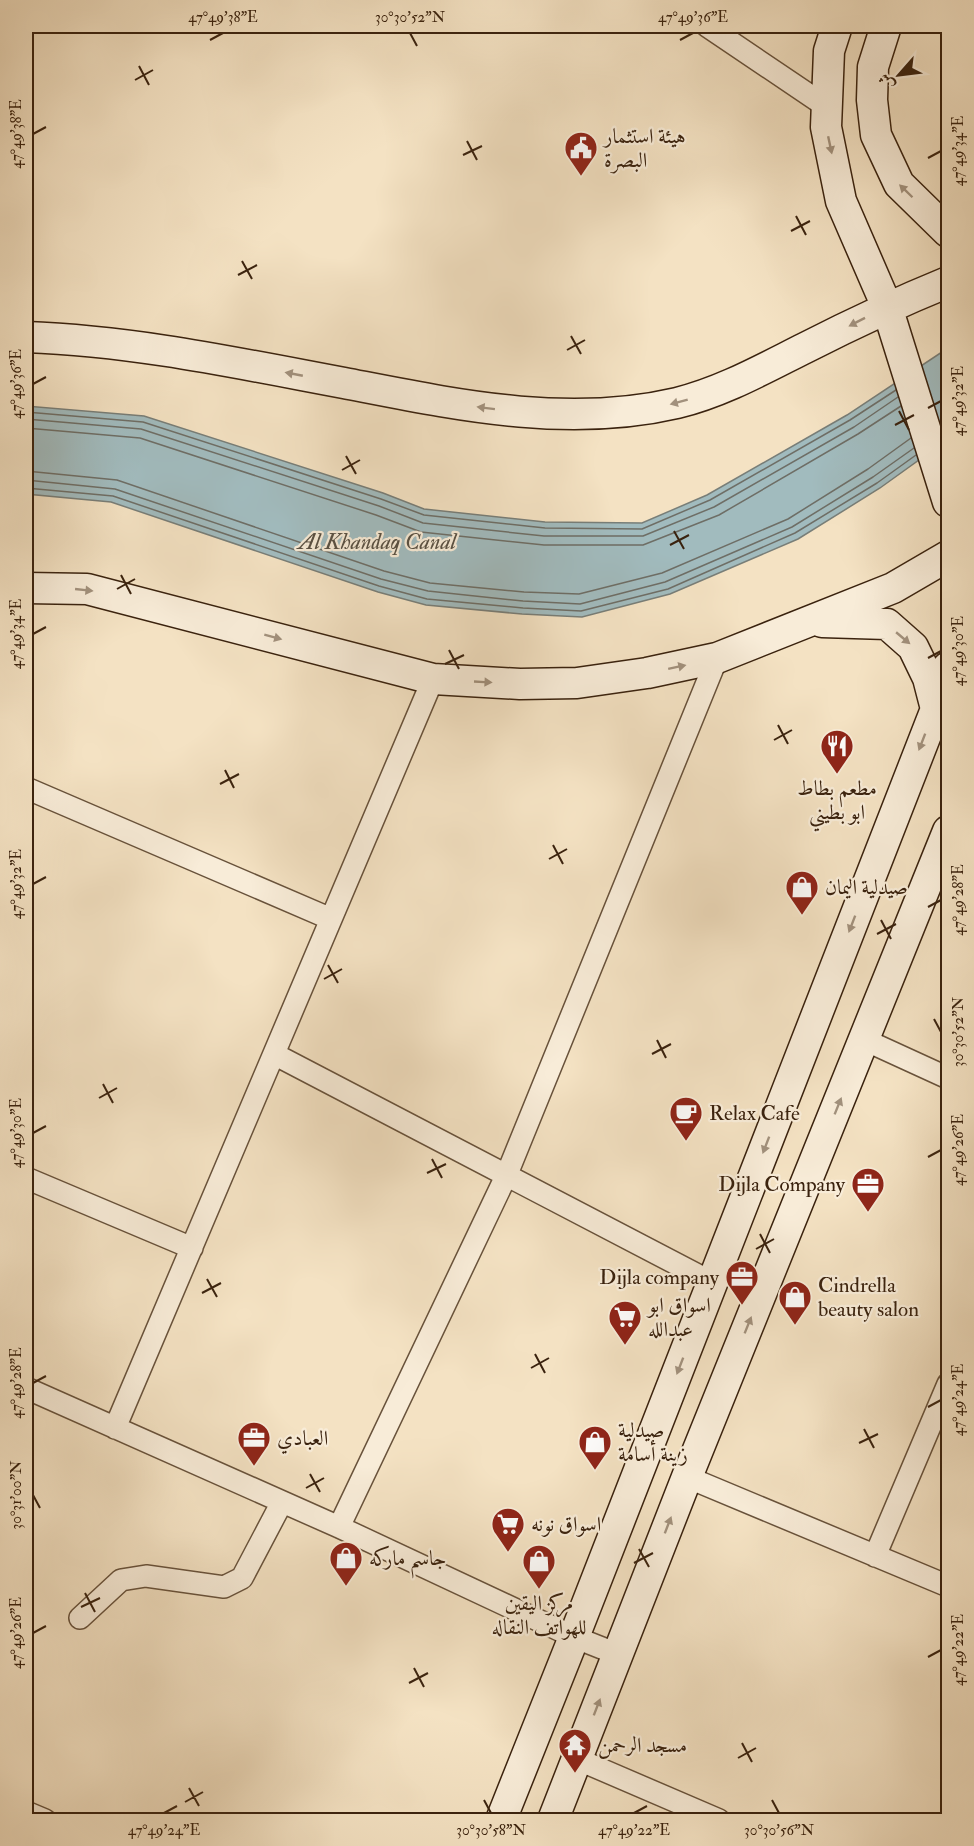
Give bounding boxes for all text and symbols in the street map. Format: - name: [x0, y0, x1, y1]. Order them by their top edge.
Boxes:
- text: 47°49'38"E: [188, 8, 258, 27]
- text: 30°30'52"N: [375, 8, 446, 27]
- text: 47°49'36"E: [658, 8, 728, 27]
- north arrow: [869, 45, 929, 105]
- text: ش: [874, 70, 899, 93]
- text: 47°49'38"E: [7, 99, 26, 169]
- text: 47°49'34"E: [949, 115, 968, 186]
- place label: هيئة استثمار البصرة: [602, 123, 686, 174]
- public building icon: هيئة استثمار البصرة: [563, 130, 599, 177]
- one-way arrow: [825, 136, 835, 155]
- one-way arrow: [899, 184, 914, 198]
- one-way arrow: [848, 318, 865, 327]
- text: 47°49'36"E: [7, 349, 26, 419]
- text: 47°49'32"E: [949, 366, 968, 436]
- one-way arrow: [284, 369, 303, 378]
- one-way arrow: [670, 397, 688, 407]
- one-way arrow: [476, 403, 495, 413]
- water label: Al Khandaq Canal: [296, 528, 458, 556]
- one-way arrow: [74, 585, 93, 595]
- text: 47°49'34"E: [7, 598, 26, 669]
- text: 47°49'30"E: [949, 616, 968, 686]
- one-way arrow: [895, 631, 910, 644]
- one-way arrow: [264, 633, 282, 643]
- one-way arrow: [668, 662, 687, 671]
- one-way arrow: [474, 677, 493, 687]
- restaurant icon: مطعم بطاط ابو بطيني: [819, 728, 855, 775]
- one-way arrow: [917, 734, 927, 752]
- place label: مطعم بطاط ابو بطيني: [797, 775, 877, 832]
- text: 47°49'32"E: [7, 849, 26, 919]
- text: 47°49'28"E: [949, 864, 968, 936]
- shop icon: صيدلية اليمان: [784, 869, 820, 916]
- place label: صيدلية اليمان: [825, 874, 908, 901]
- one-way arrow: [847, 915, 856, 933]
- text: 30°30'52"N: [949, 996, 968, 1067]
- cafe icon: Relax Cafe: [668, 1095, 704, 1142]
- one-way arrow: [833, 1096, 843, 1114]
- text: 47°49'30"E: [7, 1098, 26, 1168]
- place label: Relax Cafe: [709, 1100, 800, 1127]
- text: 47°49'26"E: [949, 1114, 968, 1186]
- one-way arrow: [761, 1136, 770, 1154]
- office icon: Dijla Company: [850, 1166, 886, 1213]
- place label: Dijla Company: [718, 1171, 846, 1198]
- office icon: Dijla company: [724, 1259, 760, 1306]
- place label: Dijla company: [599, 1264, 720, 1291]
- place label: Cindrella beauty salon: [818, 1272, 919, 1323]
- shop icon: Cindrella beauty salon: [777, 1279, 813, 1326]
- place label: اسواق ابو عبدالله: [646, 1292, 711, 1343]
- supermarket icon: اسواق ابو عبدالله: [607, 1299, 643, 1346]
- one-way arrow: [744, 1316, 753, 1334]
- text: 47°49'28"E: [7, 1347, 26, 1419]
- one-way arrow: [675, 1357, 684, 1375]
- text: 47°49'24"E: [949, 1364, 968, 1436]
- place label: صيدلية زينة أسامة: [618, 1417, 688, 1468]
- office icon: العبادي: [236, 1420, 272, 1467]
- shop icon: صيدلية زينة أسامة: [577, 1424, 613, 1471]
- place label: العبادي: [277, 1425, 328, 1454]
- text: 30°31'00"N: [7, 1460, 26, 1530]
- supermarket icon: اسواق نونه: [490, 1506, 526, 1553]
- place label: اسواق نونه: [531, 1511, 601, 1538]
- one-way arrow: [663, 1516, 673, 1534]
- shop icon: جاسم ماركه: [328, 1540, 364, 1587]
- shop icon: مركز اليقين للهواتف النقاله: [521, 1543, 557, 1590]
- place label: جاسم ماركه: [369, 1545, 446, 1579]
- place label: مركز اليقين للهواتف النقاله: [491, 1590, 587, 1641]
- text: 47°49'26"E: [7, 1597, 26, 1669]
- text: 47°49'22"E: [949, 1614, 968, 1686]
- one-way arrow: [593, 1698, 602, 1716]
- temple icon: مسجد الرحمن: [557, 1727, 593, 1774]
- place label: مسجد الرحمن: [598, 1732, 687, 1759]
- text: 47°49'24"E: [128, 1821, 200, 1840]
- text: 30°30'58"N: [456, 1821, 526, 1840]
- text: 47°49'22"E: [598, 1821, 670, 1840]
- text: 30°30'56"N: [744, 1821, 815, 1840]

